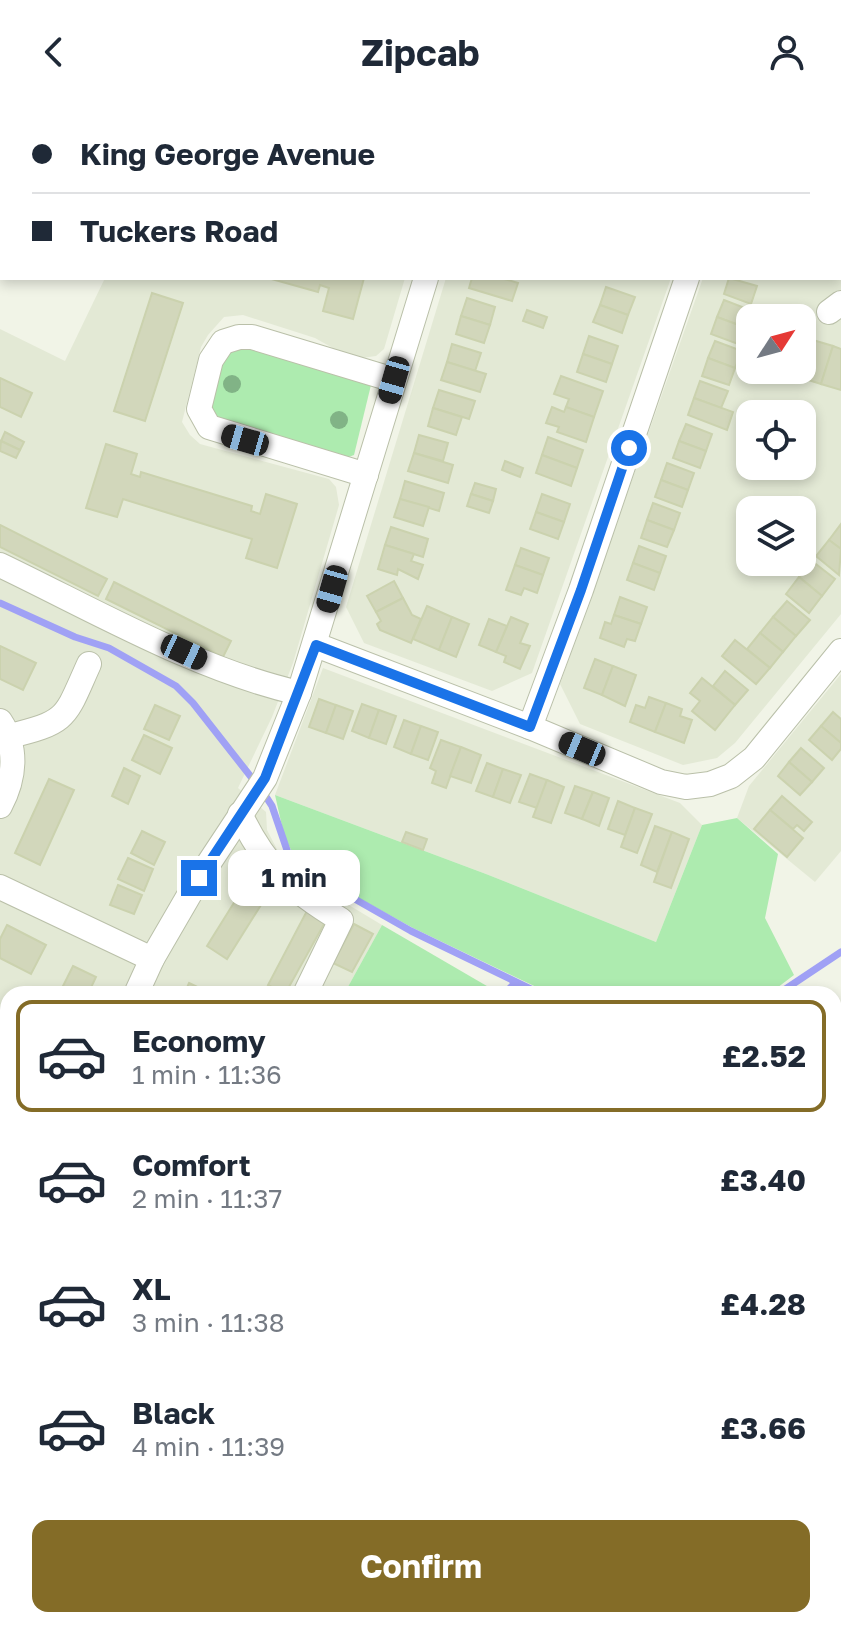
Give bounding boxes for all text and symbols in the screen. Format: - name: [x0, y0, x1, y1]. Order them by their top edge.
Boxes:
- icon: back: [32, 30, 76, 74]
- icon: person: [765, 30, 809, 74]
- text: Zipcab: [361, 31, 480, 74]
- text: King George Avenue: [80, 136, 375, 172]
- text: Tuckers Road: [80, 213, 278, 249]
- north arrow: [736, 304, 816, 384]
- map controls: [736, 304, 816, 576]
- car: [376, 354, 412, 406]
- button: locate: [736, 400, 816, 480]
- car: [219, 422, 271, 458]
- route start: [611, 430, 647, 466]
- button: layers: [736, 496, 816, 576]
- car: [314, 563, 350, 615]
- car: [157, 631, 211, 673]
- car: [555, 729, 609, 769]
- callout: 1 min: [227, 850, 359, 906]
- route end: [181, 860, 217, 896]
- text: 1 min: [261, 862, 327, 893]
- icon: car: [36, 1020, 108, 1092]
- text: Economy: [132, 1023, 266, 1059]
- text: £2.52: [722, 1038, 806, 1074]
- text: 1 min · 11:36: [132, 1059, 282, 1090]
- icon: car: [36, 1144, 108, 1216]
- text: Comfort: [132, 1147, 251, 1183]
- text: £3.40: [720, 1162, 806, 1198]
- text: 2 min · 11:37: [132, 1183, 282, 1214]
- icon: car: [36, 1268, 108, 1340]
- text: XL: [132, 1271, 171, 1307]
- text: £4.28: [720, 1286, 806, 1322]
- text: 3 min · 11:38: [132, 1307, 285, 1338]
- icon: car: [36, 1392, 108, 1464]
- text: Black: [132, 1395, 215, 1431]
- text: £3.66: [720, 1410, 806, 1446]
- text: 4 min · 11:39: [132, 1431, 285, 1462]
- button: Confirm: [32, 1520, 810, 1612]

